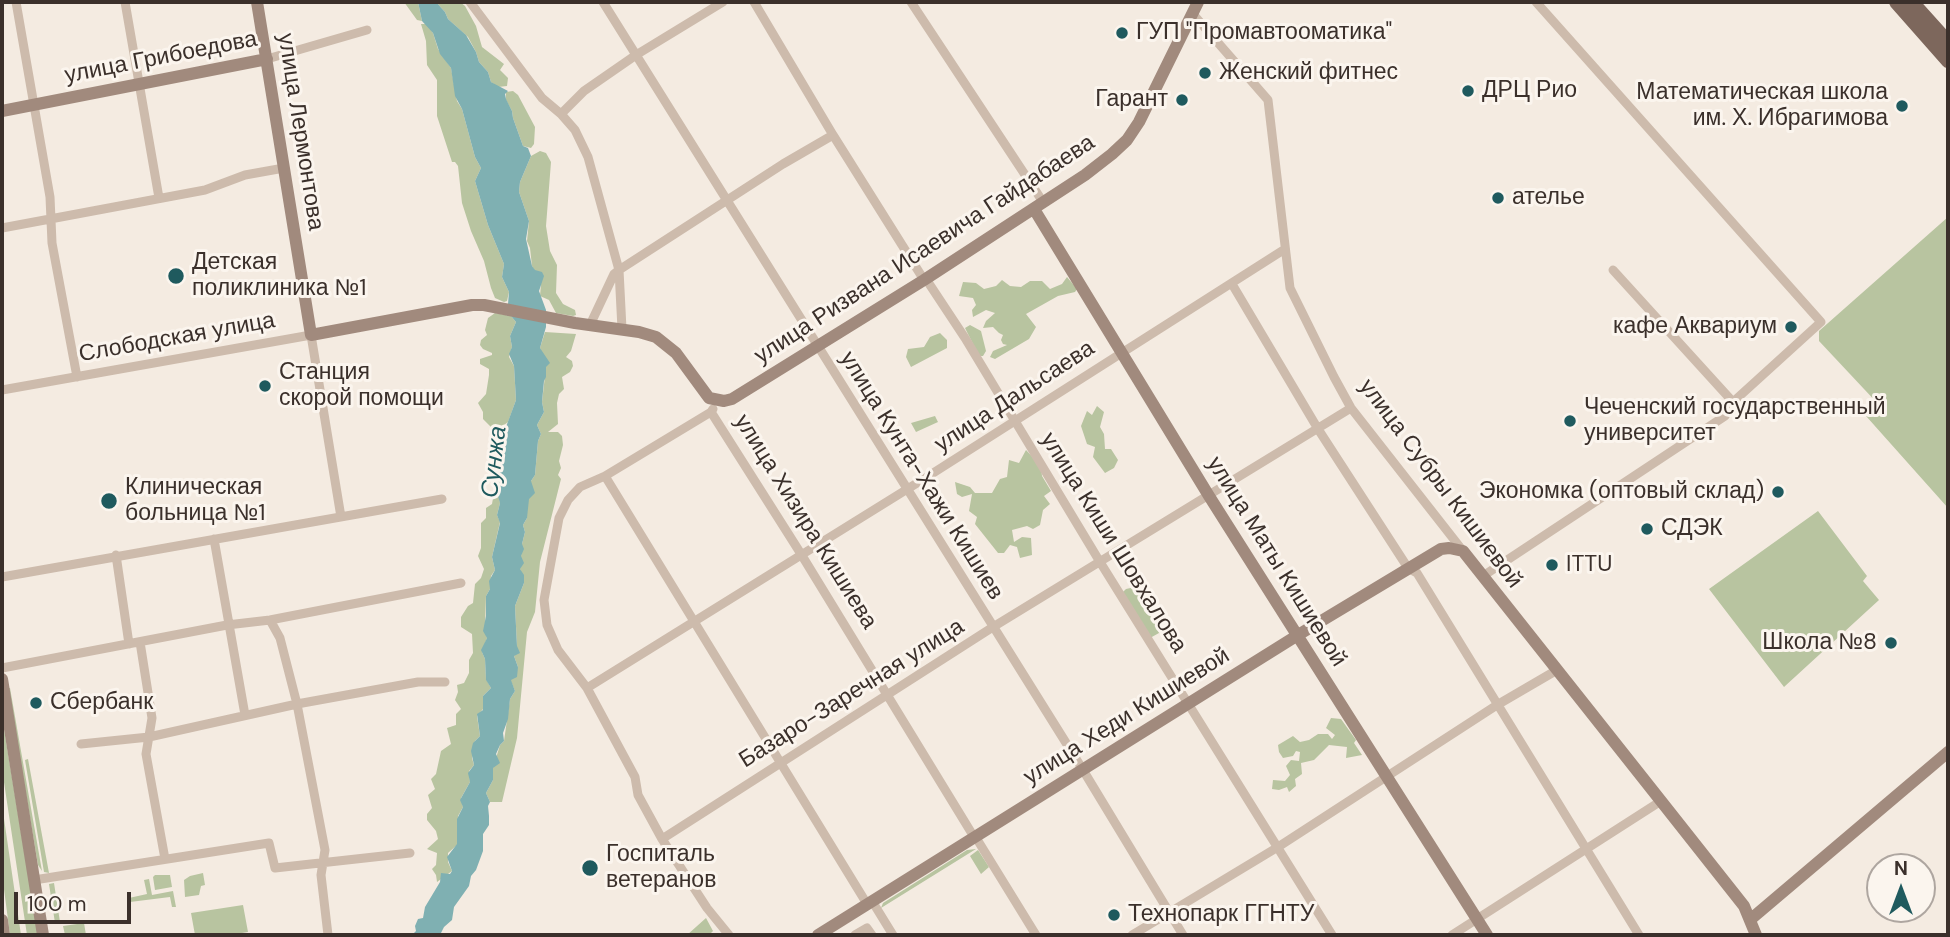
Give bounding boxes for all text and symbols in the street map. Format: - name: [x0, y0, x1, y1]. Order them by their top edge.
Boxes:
- place label: ГУП "Промавтооматика": [1136, 19, 1392, 47]
- marker: ГУП "Промавтооматика": [1114, 25, 1130, 41]
- street label: улица Грибоедова: [62, 26, 260, 90]
- street label: улица Лермонтова: [271, 31, 329, 233]
- place label: Женский фитнес: [1219, 59, 1398, 87]
- marker: Женский фитнес: [1197, 65, 1213, 81]
- place label: ДРЦ Рио: [1482, 77, 1577, 105]
- place label: Математическая школа им. Х. Ибрагимова: [1636, 79, 1888, 133]
- marker: ДРЦ Рио: [1460, 83, 1476, 99]
- place label: Гарант: [1095, 86, 1168, 114]
- marker: Гарант: [1174, 92, 1190, 108]
- marker: Математическая школа им. Х. Ибрагимова: [1894, 98, 1910, 114]
- street label: улица Ризвана Исаевича Гайдабаева: [750, 129, 1100, 371]
- place label: ателье: [1512, 184, 1585, 212]
- marker: ателье: [1490, 190, 1506, 206]
- place label: Детская поликлиника №1: [192, 249, 366, 303]
- marker: Детская поликлиника №1: [166, 266, 186, 286]
- street label: Слободская улица: [77, 307, 277, 369]
- place label: кафе Аквариум: [1613, 313, 1777, 341]
- marker: кафе Аквариум: [1783, 319, 1799, 335]
- street label: улица Дальсаева: [930, 335, 1100, 459]
- street label: улица Кунта-Хажи Кишиев: [833, 347, 1009, 605]
- place label: Станция скорой помощи: [279, 359, 444, 413]
- street label: улица Субры Кишиевой: [1352, 374, 1528, 594]
- marker: Станция скорой помощи: [257, 378, 273, 394]
- place label: Чеченский государственный университет: [1584, 394, 1886, 448]
- street label: улица Хизира Кишиева: [728, 410, 882, 634]
- marker: Чеченский государственный университет: [1562, 413, 1578, 429]
- water label: Сунжа: [476, 424, 514, 500]
- street label: улица Киши Шовхалова: [1034, 428, 1192, 658]
- street label: улица Маты Кишиевой: [1200, 452, 1352, 672]
- place label: Клиническая больница №1: [125, 474, 265, 528]
- place label: Экономка (оптовый склад): [1479, 478, 1764, 506]
- marker: Экономка (оптовый склад): [1770, 484, 1786, 500]
- marker: Клиническая больница №1: [99, 491, 119, 511]
- place label: СДЭК: [1661, 515, 1723, 543]
- marker: СДЭК: [1639, 521, 1655, 537]
- place label: ITTU: [1566, 551, 1612, 579]
- marker: ITTU: [1544, 557, 1560, 573]
- street label: Базаро-Заречная улица: [735, 613, 969, 775]
- place label: Школа №8: [1762, 629, 1877, 657]
- marker: Школа №8: [1883, 635, 1899, 651]
- street label: улица Хеди Кишиевой: [1019, 642, 1235, 792]
- place label: Сбербанк: [50, 689, 153, 717]
- marker: Сбербанк: [28, 695, 44, 711]
- place label: Госпиталь ветеранов: [606, 841, 716, 895]
- north arrow: [1866, 853, 1936, 923]
- text: N: [1894, 856, 1908, 881]
- marker: Госпиталь ветеранов: [580, 858, 600, 878]
- scale bar: [18, 878, 135, 922]
- text: 100 m: [27, 890, 87, 918]
- place label: Технопарк ГГНТУ: [1128, 901, 1314, 929]
- marker: Технопарк ГГНТУ: [1106, 907, 1122, 923]

